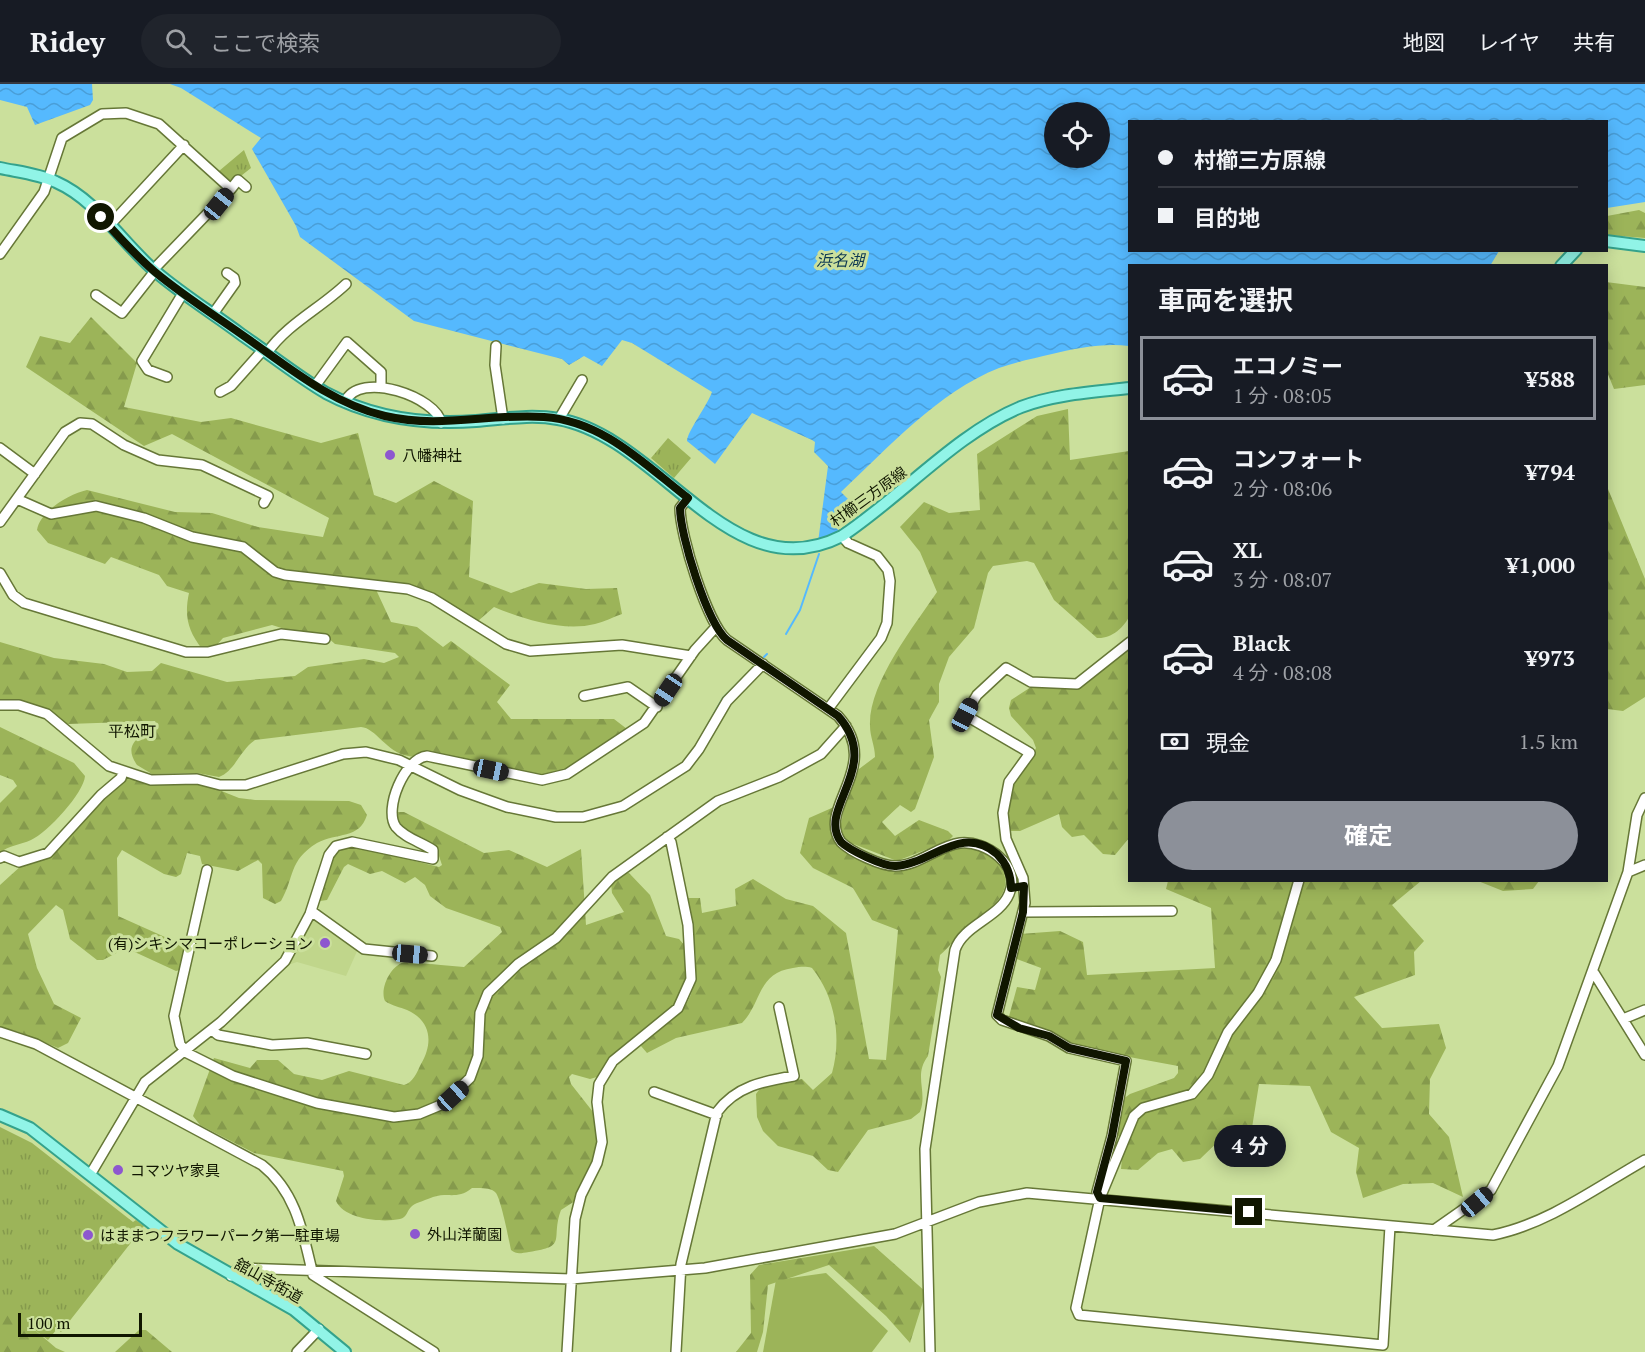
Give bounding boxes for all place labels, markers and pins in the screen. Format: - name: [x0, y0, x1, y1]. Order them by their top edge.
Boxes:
- place label: 八幡神社: [402, 445, 462, 465]
- marker: 八幡神社: [383, 448, 397, 462]
- place label: (有)シキシマコーポレーション: [108, 933, 313, 953]
- marker: (有)シキシマコーポレーション: [318, 936, 332, 950]
- place label: コマツヤ家具: [130, 1160, 220, 1180]
- marker: コマツヤ家具: [111, 1163, 125, 1177]
- place label: 外山洋蘭園: [427, 1224, 502, 1244]
- place label: はままつフラワーパーク第一駐車場: [100, 1225, 340, 1245]
- marker: 外山洋蘭園: [408, 1227, 422, 1241]
- marker: はままつフラワーパーク第一駐車場: [81, 1228, 95, 1242]

